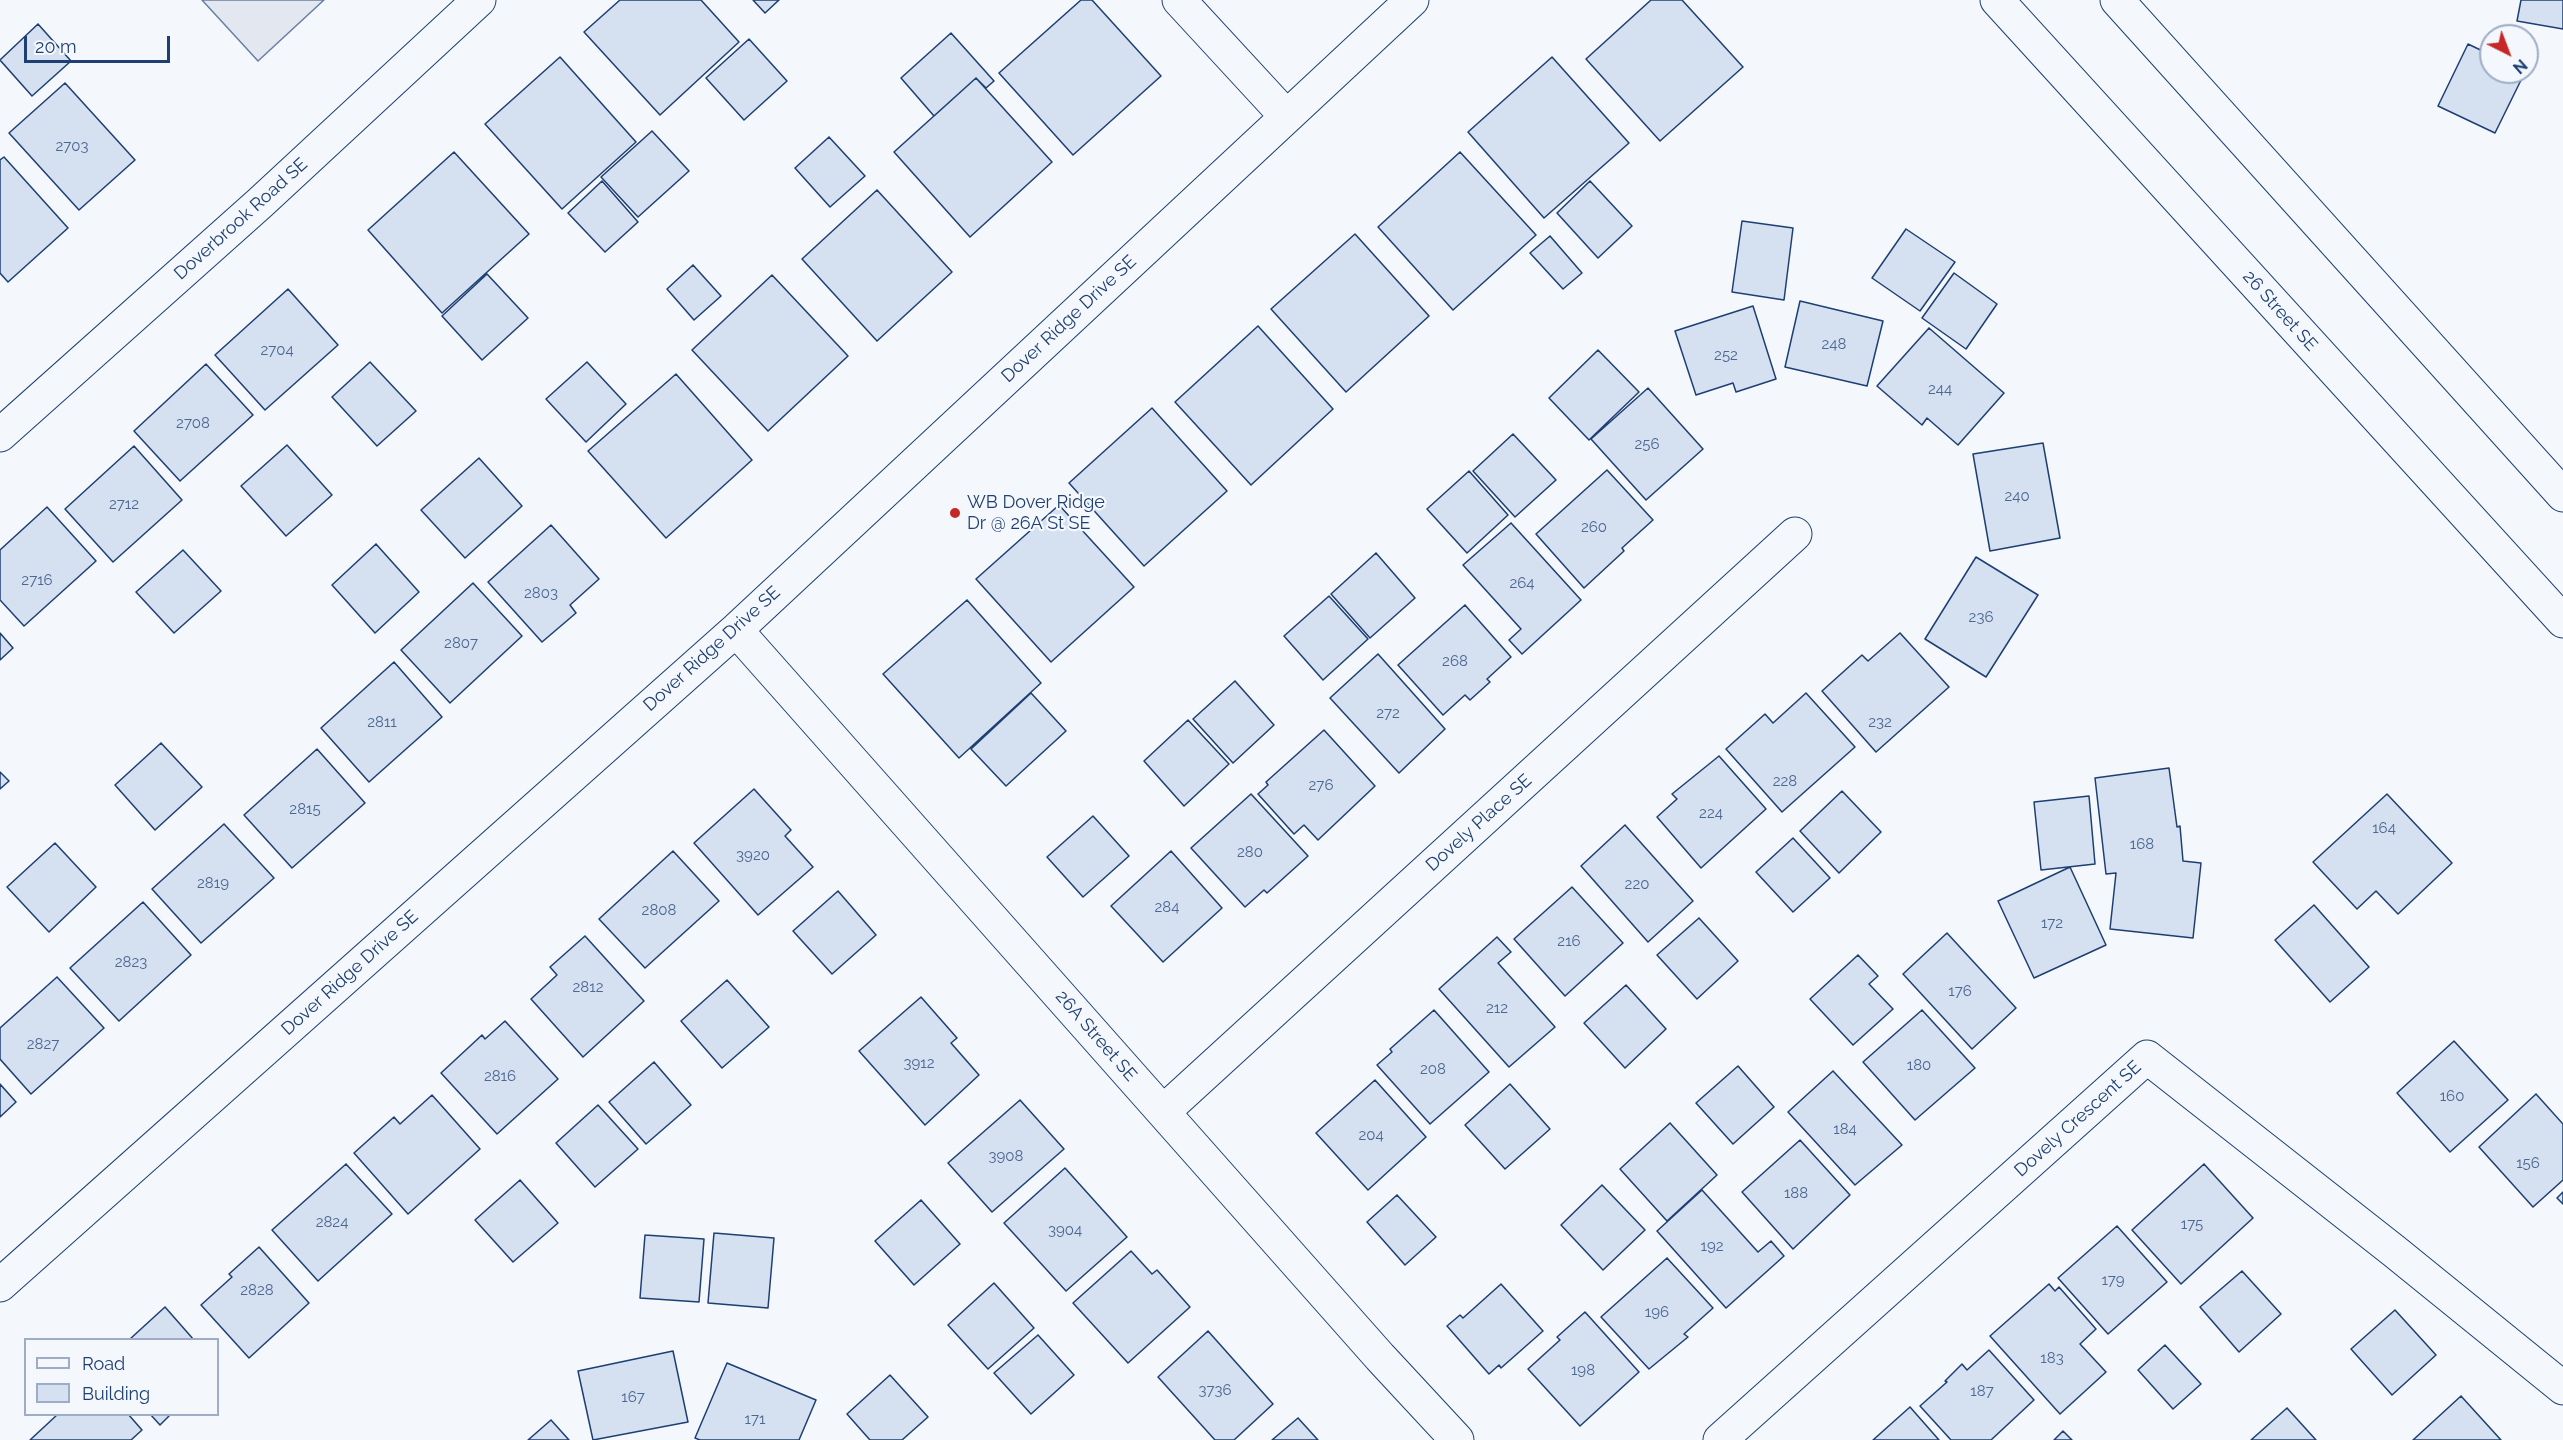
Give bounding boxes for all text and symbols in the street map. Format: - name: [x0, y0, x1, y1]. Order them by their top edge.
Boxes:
- scale bar: [27, 24, 172, 62]
- north arrow: [2479, 24, 2539, 84]
- text: 20 m: [35, 36, 77, 57]
- text: N: [2509, 55, 2531, 77]
- house number: 2703: [56, 137, 88, 155]
- street label: Doverbrook Road SE: [170, 154, 312, 284]
- street label: Dover Ridge Drive SE: [997, 251, 1141, 387]
- street label: 26 Street SE: [2238, 266, 2322, 356]
- house number: 248: [1822, 335, 1846, 353]
- house number: 2704: [260, 341, 294, 359]
- house number: 252: [1714, 346, 1738, 364]
- house number: 244: [1928, 380, 1952, 398]
- house number: 2708: [176, 414, 210, 432]
- house number: 256: [1634, 435, 1660, 453]
- house number: 240: [2004, 487, 2030, 505]
- place label: WB Dover Ridge Dr @ 26A St SE: [967, 492, 1105, 534]
- house number: 2712: [109, 495, 139, 513]
- marker: WB Dover Ridge Dr @ 26A St SE: [948, 506, 962, 520]
- house number: 260: [1581, 518, 1607, 536]
- house number: 2716: [21, 571, 53, 589]
- house number: 264: [1509, 574, 1535, 592]
- street label: Dover Ridge Drive SE: [639, 582, 785, 716]
- house number: 2803: [524, 584, 558, 602]
- house number: 236: [1969, 608, 1993, 626]
- house number: 2807: [444, 634, 478, 652]
- house number: 268: [1442, 652, 1468, 670]
- house number: 272: [1376, 704, 1400, 722]
- house number: 2811: [367, 713, 397, 731]
- house number: 232: [1868, 713, 1892, 731]
- street label: Dovely Place SE: [1422, 770, 1536, 876]
- house number: 228: [1773, 772, 1797, 790]
- house number: 276: [1309, 776, 1333, 794]
- house number: 2815: [289, 800, 321, 818]
- house number: 224: [1699, 804, 1723, 822]
- house number: 164: [2372, 819, 2396, 837]
- house number: 168: [2130, 835, 2154, 853]
- house number: 280: [1237, 843, 1263, 861]
- house number: 3920: [736, 846, 770, 864]
- house number: 2819: [197, 874, 229, 892]
- house number: 220: [1625, 875, 1649, 893]
- house number: 284: [1155, 898, 1179, 916]
- house number: 2808: [642, 901, 676, 919]
- street label: Dover Ridge Drive SE: [277, 906, 423, 1040]
- house number: 172: [2041, 914, 2063, 932]
- house number: 216: [1557, 932, 1581, 950]
- house number: 2823: [115, 953, 147, 971]
- house number: 2812: [573, 978, 603, 996]
- house number: 176: [1948, 982, 1972, 1000]
- street label: 26A Street SE: [1051, 986, 1141, 1086]
- house number: 212: [1486, 999, 1508, 1017]
- house number: 2827: [27, 1035, 59, 1053]
- house number: 3912: [903, 1054, 935, 1072]
- house number: 180: [1907, 1056, 1931, 1074]
- street label: Dovely Crescent SE: [2010, 1056, 2146, 1182]
- house number: 208: [1420, 1060, 1446, 1078]
- house number: 2816: [484, 1067, 516, 1085]
- house number: 160: [2440, 1087, 2464, 1105]
- house number: 184: [1833, 1120, 1857, 1138]
- house number: 204: [1358, 1126, 1384, 1144]
- house number: 3908: [989, 1147, 1023, 1165]
- house number: 156: [2516, 1154, 2540, 1172]
- house number: 188: [1784, 1184, 1808, 1202]
- house number: 2824: [316, 1213, 348, 1231]
- house number: 175: [2181, 1215, 2203, 1233]
- house number: 3904: [1048, 1221, 1082, 1239]
- house number: 192: [1700, 1237, 1724, 1255]
- house number: 179: [2101, 1271, 2125, 1289]
- house number: 2828: [240, 1281, 274, 1299]
- house number: 196: [1645, 1303, 1669, 1321]
- legend: [24, 1338, 219, 1416]
- house number: 183: [2040, 1349, 2064, 1367]
- text: Road: [82, 1353, 125, 1374]
- house number: 198: [1571, 1361, 1595, 1379]
- house number: 3736: [1198, 1381, 1232, 1399]
- house number: 187: [1970, 1382, 1994, 1400]
- text: Building: [82, 1383, 150, 1404]
- house number: 167: [621, 1388, 645, 1406]
- house number: 171: [745, 1410, 765, 1428]

